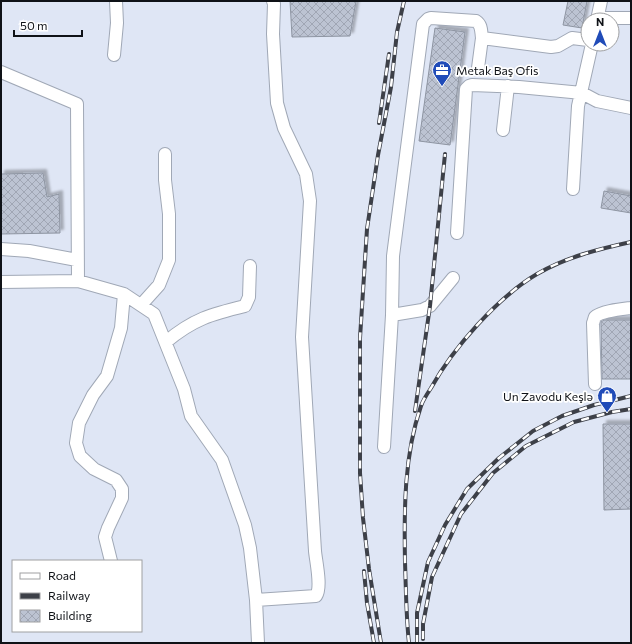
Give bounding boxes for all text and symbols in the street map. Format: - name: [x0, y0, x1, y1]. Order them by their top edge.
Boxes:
- scale bar: [14, 12, 82, 38]
- north arrow: [580, 12, 620, 52]
- text: N: [596, 15, 604, 28]
- text: 50 m: [20, 18, 48, 32]
- office icon: Metak Baş Ofis: [431, 59, 453, 87]
- place label: Metak Baş Ofis: [456, 63, 539, 77]
- shop icon: Un Zavodu Keşlə: [596, 385, 618, 413]
- place label: Un Zavodu Keşlə: [503, 389, 593, 403]
- legend: [12, 560, 142, 632]
- text: Road: [48, 568, 76, 582]
- text: Railway: [48, 588, 90, 602]
- text: Building: [48, 608, 92, 622]

